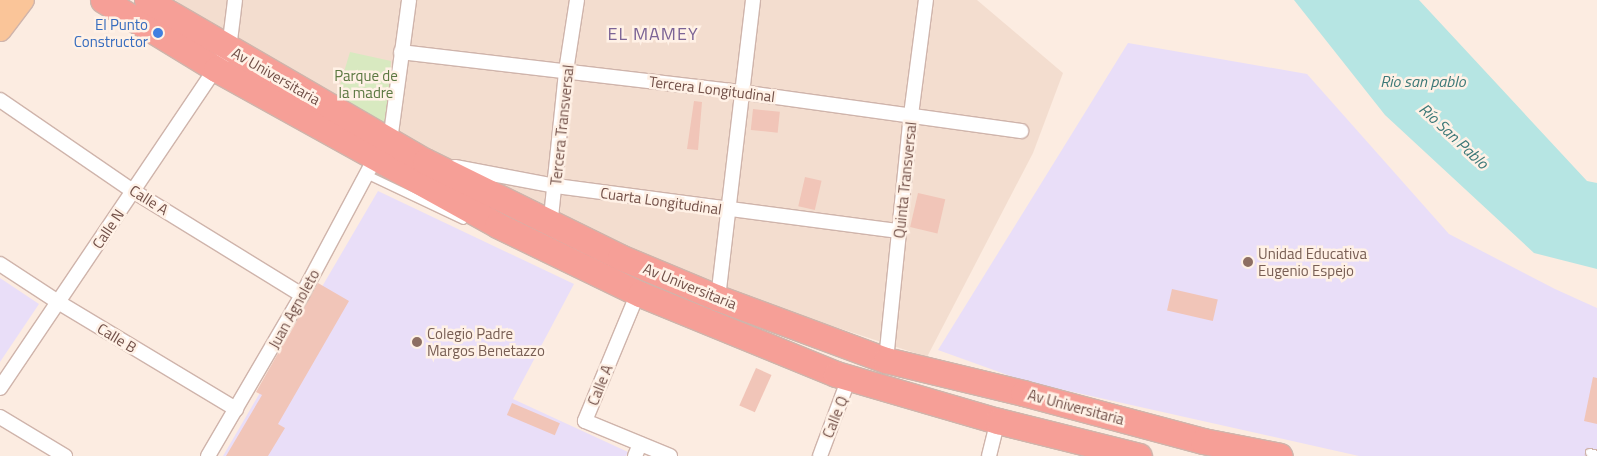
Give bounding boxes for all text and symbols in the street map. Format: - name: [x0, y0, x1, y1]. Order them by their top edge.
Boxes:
- place label: El Punto Constructor: [74, 15, 148, 50]
- district label: EL MAMEY: [606, 23, 700, 45]
- marker: El Punto Constructor: [152, 27, 164, 39]
- street label: Av Universitaria: [229, 43, 323, 109]
- street label: Tercera Transversal: [547, 64, 577, 186]
- park label: Parque de la madre: [334, 66, 398, 101]
- water label: Rio san pablo: [1380, 71, 1466, 91]
- street label: Tercera Longitudinal: [648, 72, 776, 106]
- water label: Río San Pablo: [1416, 99, 1492, 173]
- street label: Quinta Transversal: [890, 121, 920, 239]
- street label: Calle A: [126, 181, 172, 219]
- street label: Cuarta Longitudinal: [599, 184, 723, 218]
- street label: Calle N: [88, 206, 128, 252]
- place label: Unidad Educativa Eugenio Espejo: [1258, 244, 1367, 279]
- marker: Unidad Educativa Eugenio Espejo: [1242, 256, 1254, 268]
- street label: Av Universitaria: [641, 259, 739, 313]
- street label: Juan Agnoleto: [265, 266, 323, 352]
- street label: Calle B: [94, 319, 140, 357]
- place label: Colegio Padre Margos Benetazzo: [427, 324, 545, 359]
- marker: Colegio Padre Margos Benetazzo: [411, 336, 423, 348]
- street label: Calle A: [584, 362, 616, 408]
- street label: Av Universitaria: [1026, 385, 1126, 429]
- street label: Calle Q: [819, 394, 851, 440]

